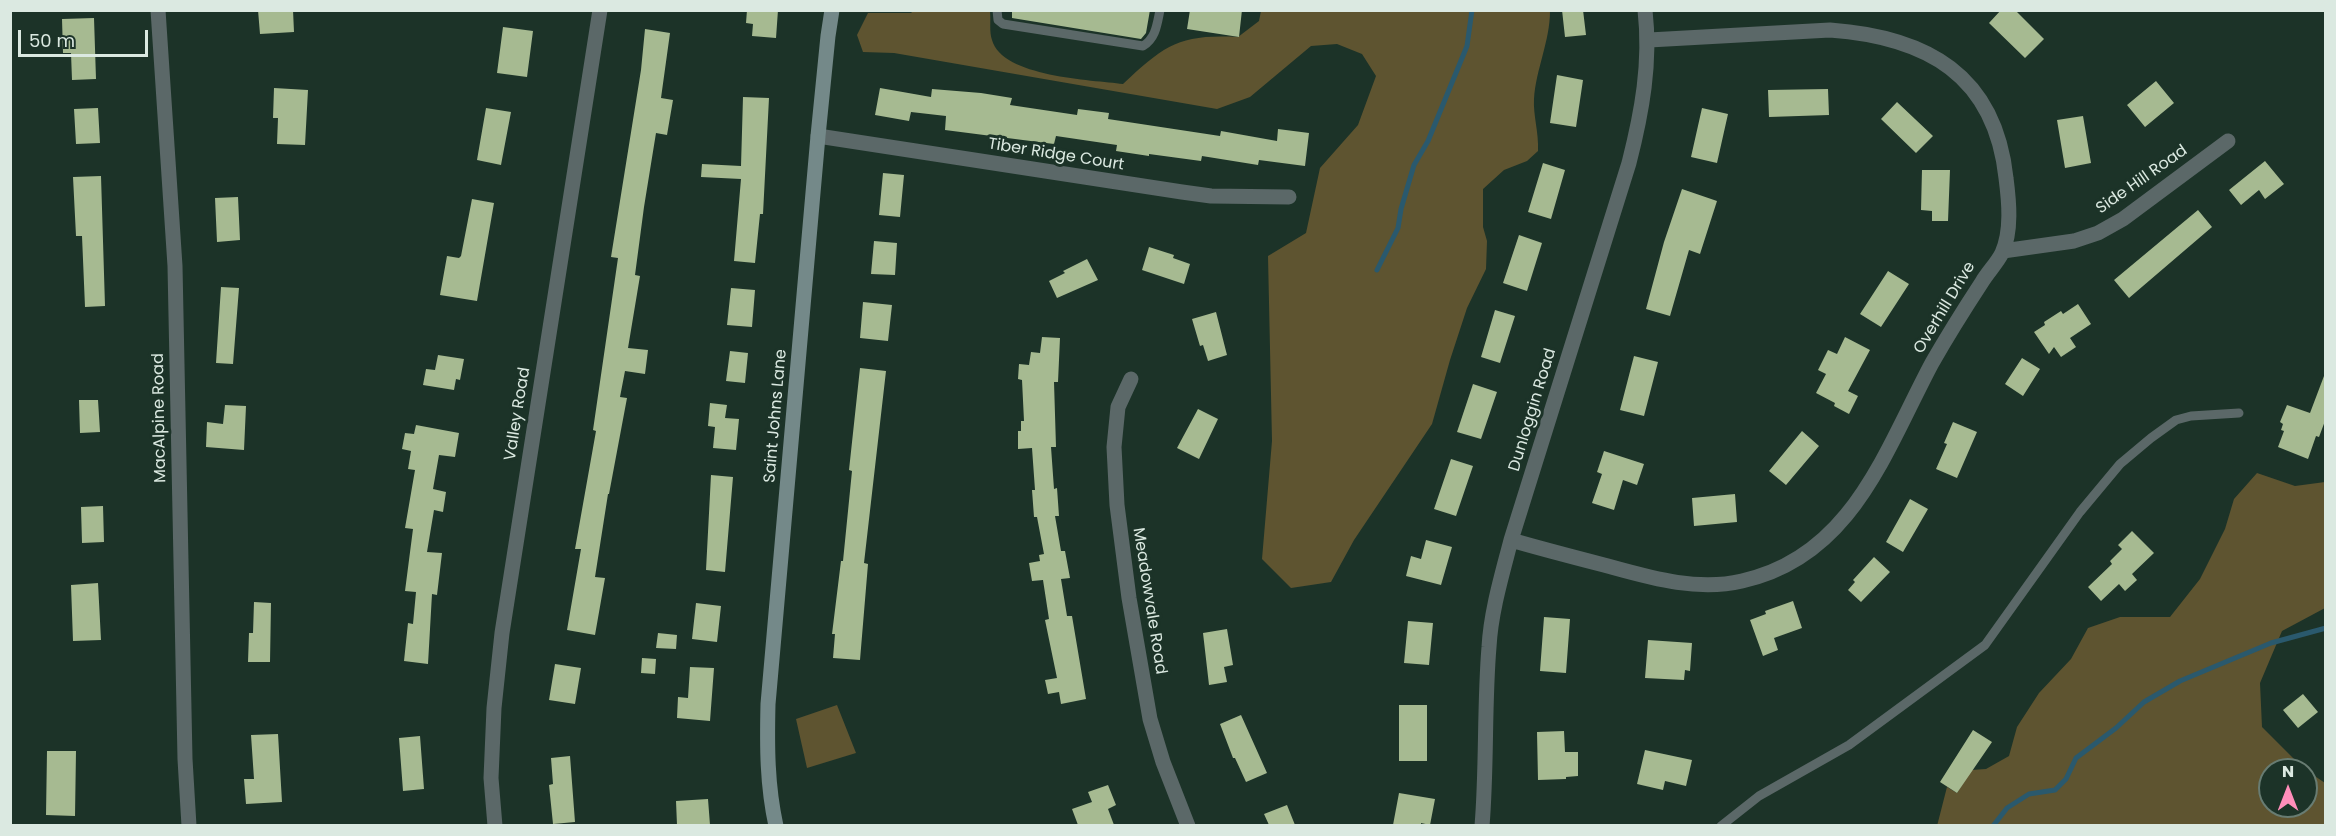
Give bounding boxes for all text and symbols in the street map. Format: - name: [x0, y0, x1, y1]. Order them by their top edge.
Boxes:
- scale bar: [21, 18, 152, 56]
- text: 50 m: [29, 28, 75, 53]
- street label: Tiber Ridge Court: [987, 135, 1125, 175]
- street label: Side Hill Road: [2093, 141, 2191, 219]
- street label: Overhill Drive: [1910, 259, 1980, 357]
- street label: Dunloggin Road: [1505, 346, 1561, 474]
- street label: Saint Johns Lane: [761, 348, 791, 484]
- street label: MacAlpine Road: [149, 353, 171, 483]
- street label: Valley Road: [501, 366, 535, 462]
- street label: Meadowvale Road: [1128, 526, 1170, 676]
- north arrow: [2258, 758, 2318, 818]
- text: N: [2282, 760, 2294, 783]

